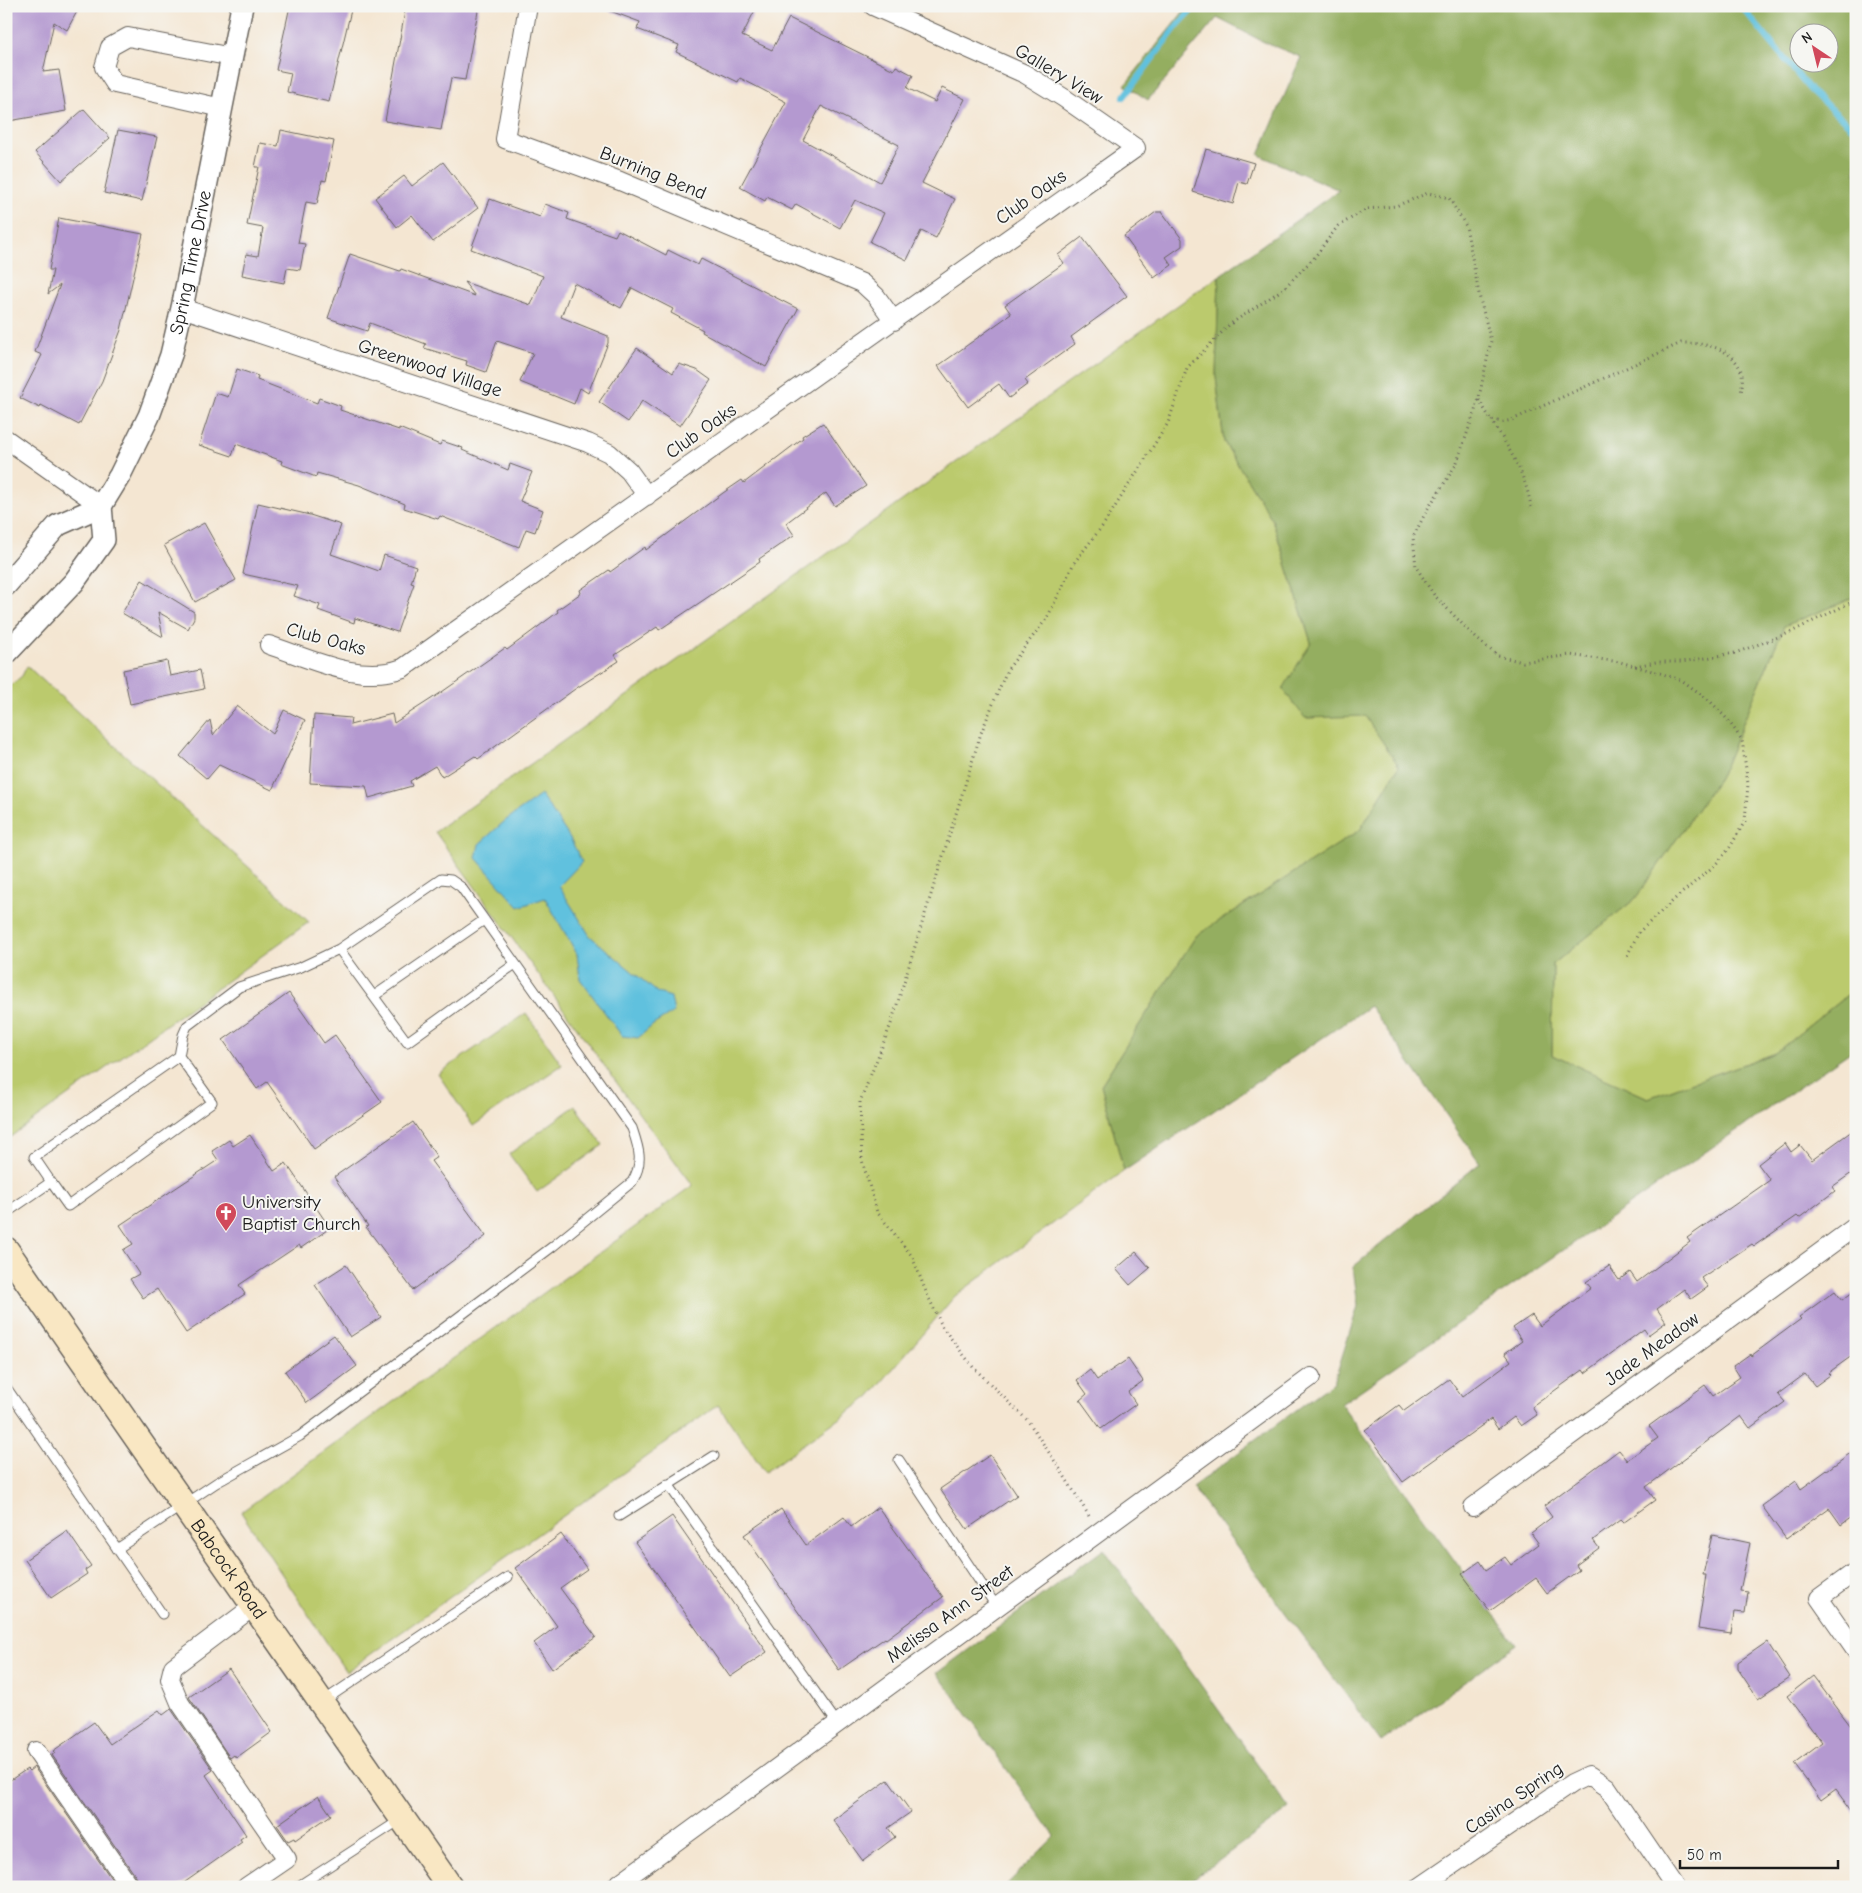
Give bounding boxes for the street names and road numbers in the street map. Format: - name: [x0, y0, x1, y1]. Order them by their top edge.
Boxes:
- street label: Gallery View: [1011, 39, 1108, 109]
- street label: Burning Bend: [597, 142, 709, 204]
- street label: Club Oaks: [991, 165, 1071, 229]
- street label: Spring Time Drive: [165, 189, 216, 337]
- street label: Greenwood Village: [355, 334, 505, 402]
- street label: Club Oaks: [661, 399, 741, 463]
- street label: Club Oaks: [284, 618, 368, 660]
- street label: Jade Meadow: [1601, 1307, 1704, 1391]
- street label: Babcock Road: [186, 1515, 271, 1623]
- street label: Melissa Ann Street: [882, 1560, 1018, 1668]
- street label: Casina Spring: [1461, 1757, 1567, 1839]

